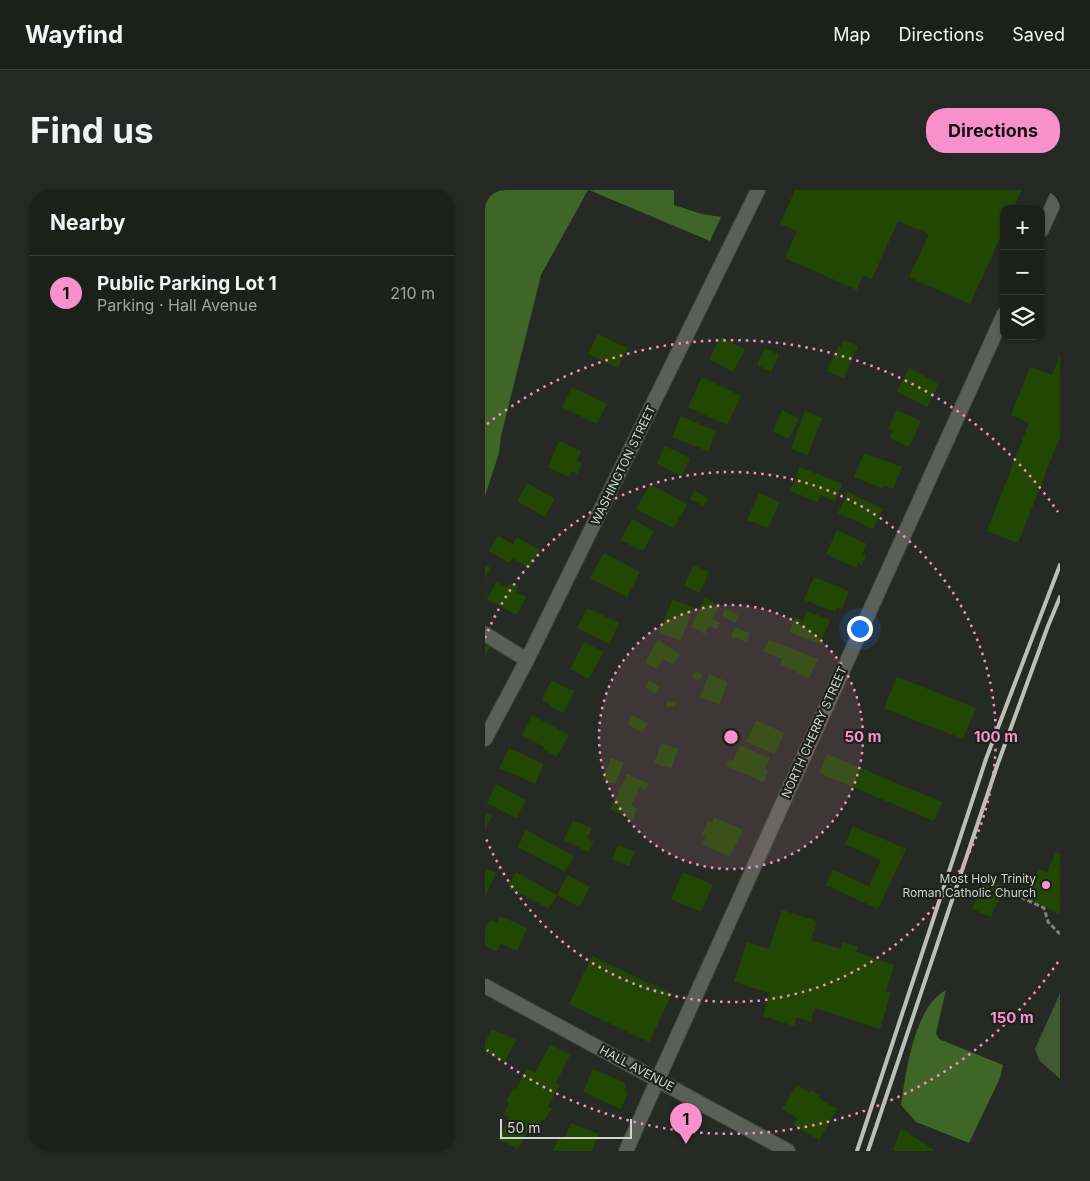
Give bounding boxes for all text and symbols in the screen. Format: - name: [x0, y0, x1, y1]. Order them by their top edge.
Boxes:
- text: Wayfind: [25, 20, 123, 49]
- text: Map: [833, 24, 871, 45]
- text: Directions: [899, 24, 984, 45]
- text: Saved: [1012, 24, 1065, 45]
- button: Directions: [926, 108, 1060, 153]
- text: Find us: [30, 109, 154, 151]
- map controls: [1000, 205, 1045, 340]
- button: +: [1000, 205, 1045, 250]
- text: Nearby: [50, 210, 125, 235]
- button: −: [1000, 250, 1045, 295]
- text: Public Parking Lot 1: [97, 272, 277, 295]
- text: 1: [63, 283, 69, 303]
- text: 210 m: [390, 283, 435, 303]
- text: Parking · Hall Avenue: [97, 295, 257, 315]
- button: layers: [1000, 295, 1045, 340]
- street label: WASHINGTON STREET: [587, 403, 659, 527]
- your location: [847, 616, 873, 642]
- street label: NORTH CHERRY STREET: [778, 663, 850, 800]
- text: 50 m: [845, 727, 881, 746]
- text: 100 m: [974, 727, 1018, 746]
- centre of rings: [722, 728, 740, 746]
- place label: Most Holy Trinity Roman Catholic Church: [903, 871, 1036, 900]
- marker: Most Holy Trinity Roman Catholic Church: [1040, 879, 1052, 891]
- text: 150 m: [990, 1008, 1034, 1027]
- street label: HALL AVENUE: [597, 1042, 677, 1094]
- pin: 1: [670, 1103, 702, 1144]
- scale bar: [500, 1116, 633, 1139]
- text: 50 m: [507, 1119, 541, 1136]

